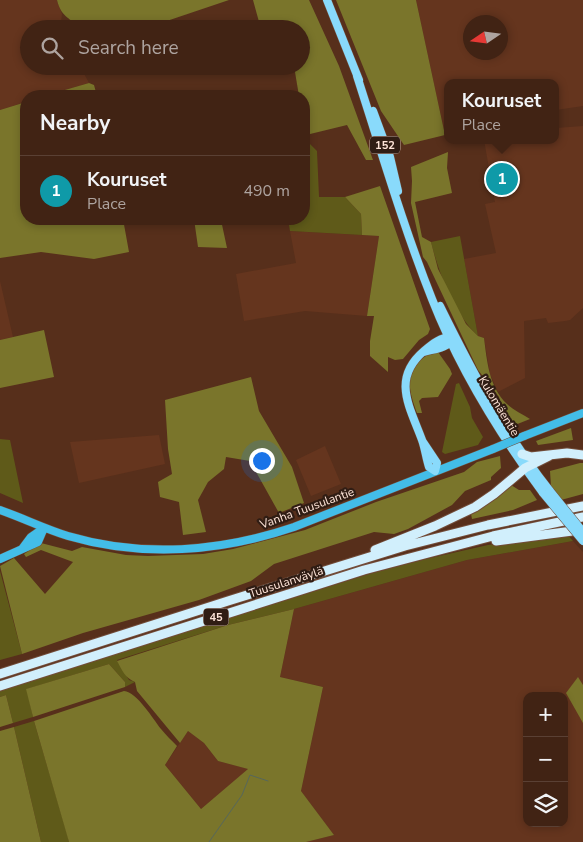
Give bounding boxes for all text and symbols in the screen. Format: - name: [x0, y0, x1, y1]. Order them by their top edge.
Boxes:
- north arrow: [463, 15, 508, 60]
- search box: [20, 20, 310, 75]
- icon: search: [38, 34, 66, 62]
- text: Search here: [78, 35, 179, 61]
- popup: [444, 79, 559, 144]
- text: Kouruset: [462, 88, 541, 114]
- text: Nearby: [40, 109, 110, 137]
- text: Place: [462, 114, 501, 136]
- road number: 152: [370, 136, 400, 154]
- pin: 1: [486, 160, 518, 198]
- text: Kouruset: [87, 167, 167, 193]
- text: 1: [51, 180, 61, 202]
- text: 490 m: [243, 180, 290, 202]
- text: Place: [87, 193, 126, 215]
- street label: Kulomäentie: [475, 373, 523, 439]
- your location: [249, 448, 275, 474]
- street label: Vanha Tuusulantie: [257, 483, 356, 533]
- street label: Tuusulanväylä: [247, 562, 325, 602]
- road number: 45: [204, 608, 228, 626]
- map controls: [523, 692, 568, 827]
- button: +: [523, 692, 568, 737]
- button: −: [523, 737, 568, 782]
- button: layers: [523, 782, 568, 827]

